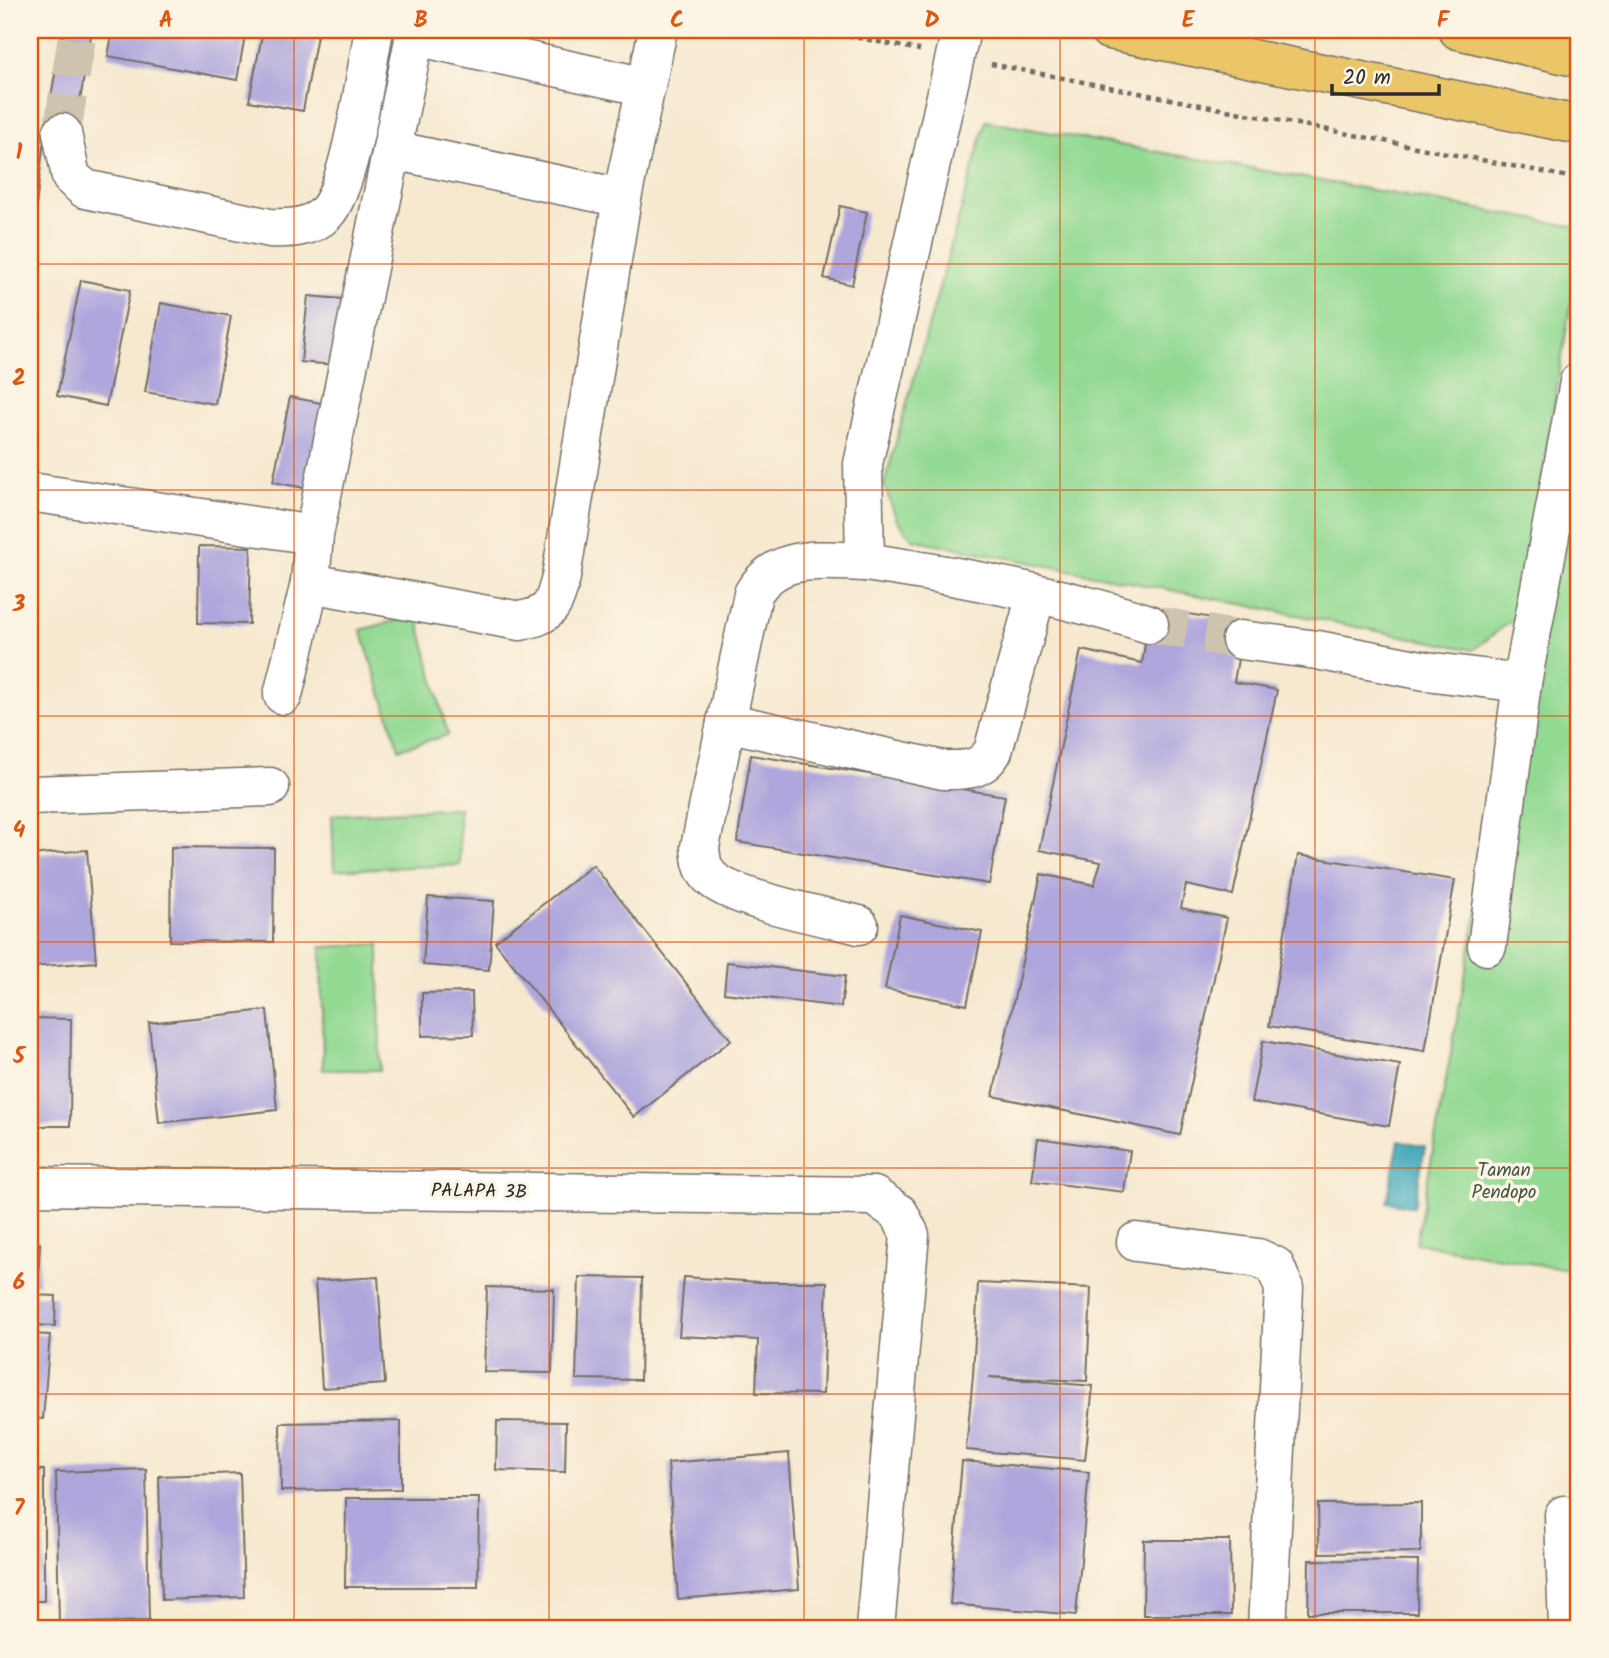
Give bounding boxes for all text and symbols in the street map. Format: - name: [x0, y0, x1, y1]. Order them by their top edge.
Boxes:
- text: A: [159, 3, 173, 39]
- text: B: [414, 3, 428, 39]
- text: C: [670, 3, 684, 39]
- text: D: [924, 3, 940, 39]
- text: E: [1182, 3, 1196, 39]
- text: F: [1437, 3, 1451, 39]
- scale bar: [1332, 52, 1439, 96]
- text: 20 m: [1343, 62, 1391, 95]
- text: 1: [16, 135, 23, 171]
- text: 2: [12, 361, 26, 397]
- text: 3: [12, 587, 26, 623]
- text: 4: [13, 813, 26, 849]
- text: 5: [12, 1039, 27, 1075]
- park label: Taman Pendopo: [1472, 1156, 1536, 1208]
- street label: PALAPA 3B: [431, 1176, 527, 1208]
- text: 6: [13, 1265, 25, 1301]
- text: 7: [14, 1491, 26, 1527]

